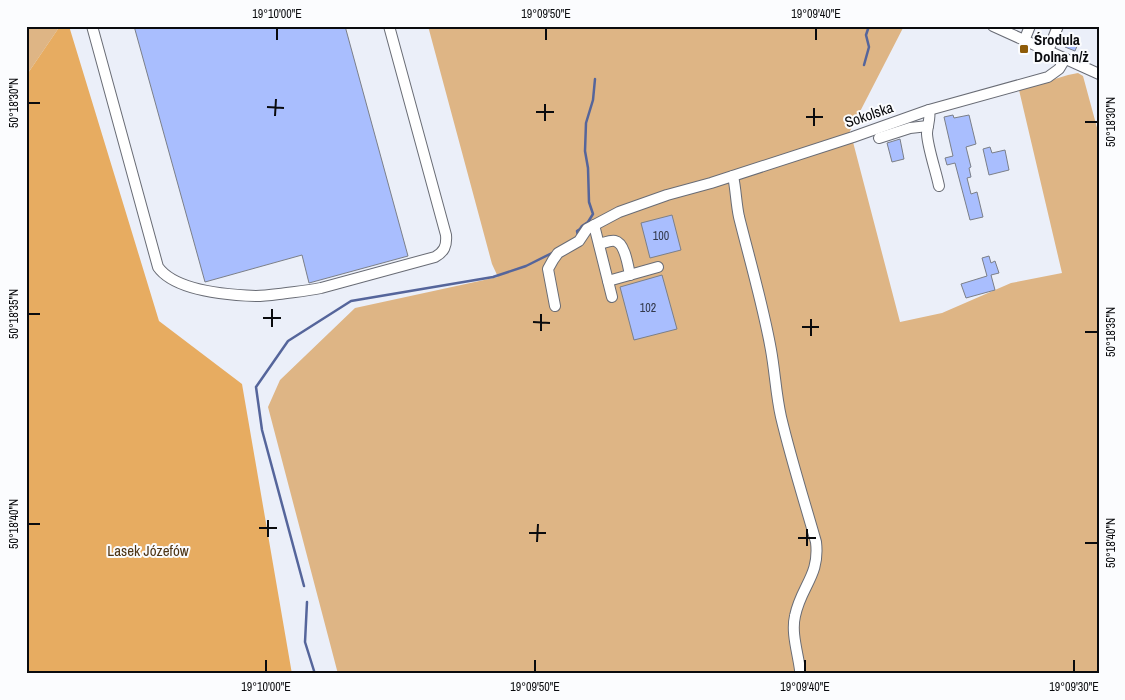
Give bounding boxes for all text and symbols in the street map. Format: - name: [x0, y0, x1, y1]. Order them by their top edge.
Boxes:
- text: 19°10'00"E: [252, 6, 302, 22]
- text: 19°09'50"E: [521, 6, 571, 22]
- text: 19°09'40"E: [791, 6, 841, 22]
- place label: Środula Dolna n/ż: [1034, 29, 1089, 67]
- marker: Środula Dolna n/ż: [1018, 43, 1030, 55]
- text: 50°18'30"N: [6, 78, 22, 128]
- street label: Sokolska: [842, 96, 896, 133]
- text: 50°18'30"N: [1103, 97, 1119, 147]
- house number: 100: [653, 228, 669, 244]
- text: 50°18'35"N: [6, 289, 22, 339]
- house number: 102: [640, 300, 656, 316]
- text: 50°18'35"N: [1103, 307, 1119, 357]
- text: 50°18'40"N: [6, 499, 22, 549]
- text: 50°18'40"N: [1103, 518, 1119, 568]
- park label: Lasek Józefów: [107, 540, 189, 561]
- text: 19°10'00"E: [241, 679, 291, 695]
- text: 19°09'50"E: [510, 679, 560, 695]
- text: 19°09'40"E: [780, 679, 830, 695]
- text: 19°09'30"E: [1049, 679, 1099, 695]

